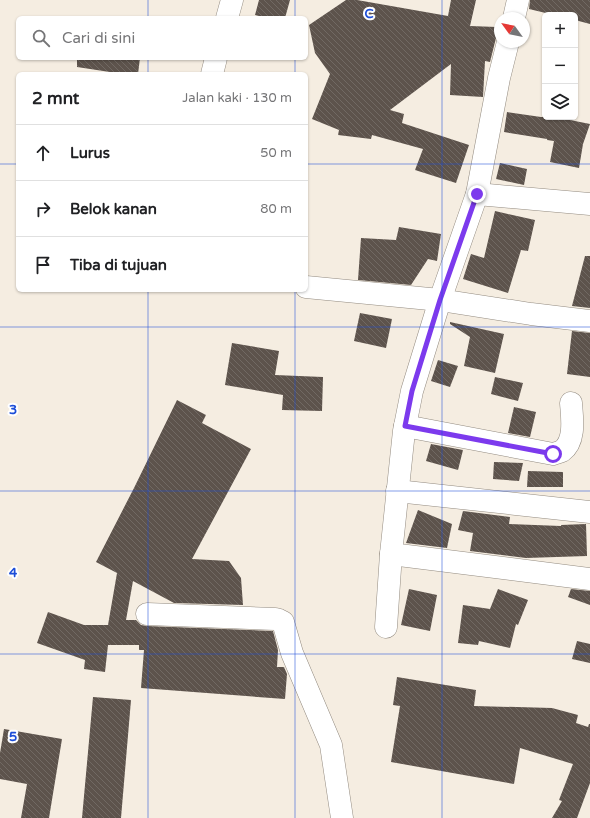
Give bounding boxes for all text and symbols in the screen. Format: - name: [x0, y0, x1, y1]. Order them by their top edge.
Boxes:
- text: C: [364, 6, 374, 22]
- north arrow: [494, 12, 530, 48]
- map controls: [542, 12, 578, 120]
- button: +: [542, 12, 578, 48]
- search box: [16, 16, 308, 60]
- icon: search: [30, 27, 52, 49]
- text: Cari di sini: [62, 29, 135, 47]
- button: −: [542, 48, 578, 84]
- button: layers: [542, 84, 578, 120]
- text: 2 mnt: [32, 88, 79, 109]
- text: Jalan kaki · 130 m: [182, 90, 292, 106]
- icon: ahead: [32, 142, 54, 164]
- text: Lurus: [70, 144, 110, 162]
- text: 50 m: [260, 145, 292, 161]
- route end: [468, 185, 486, 203]
- icon: right: [32, 198, 54, 220]
- text: Belok kanan: [70, 200, 157, 218]
- text: 80 m: [260, 201, 292, 217]
- icon: arrive: [32, 254, 54, 276]
- text: Tiba di tujuan: [70, 256, 167, 274]
- text: 3: [9, 402, 17, 418]
- route start: [544, 445, 562, 463]
- text: 4: [9, 565, 18, 581]
- text: 5: [9, 729, 17, 745]

